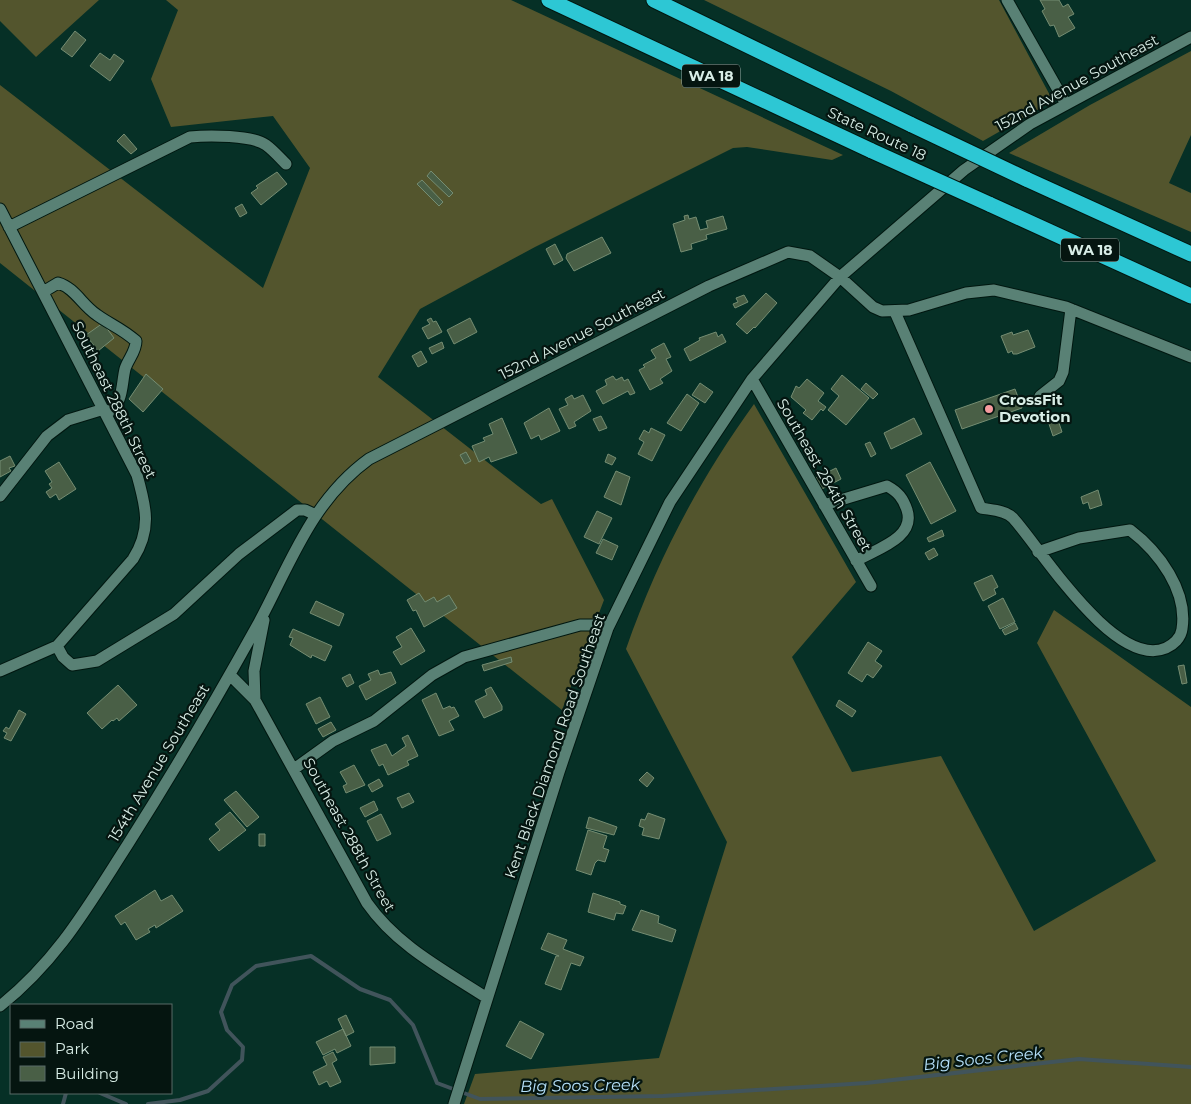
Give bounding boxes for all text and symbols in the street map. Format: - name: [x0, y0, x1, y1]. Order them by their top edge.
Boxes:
- street label: 152nd Avenue Southeast: [992, 30, 1161, 135]
- road number: WA 18: [682, 64, 740, 88]
- street label: State Route 18: [825, 102, 930, 165]
- road number: WA 18: [1061, 238, 1119, 262]
- street label: 152nd Avenue Southeast: [496, 284, 668, 384]
- street label: Southeast 288th Street: [68, 318, 161, 482]
- place label: CrossFit Devotion: [999, 390, 1071, 426]
- street label: Southeast 284th Street: [773, 395, 876, 555]
- marker: CrossFit Devotion: [983, 403, 995, 415]
- street label: Kent Black Diamond Road Southeast: [500, 611, 609, 881]
- street label: 154th Avenue Southeast: [104, 680, 213, 845]
- street label: Southeast 288th Street: [299, 754, 400, 915]
- legend: [10, 1004, 172, 1094]
- text: Road: [55, 1014, 94, 1033]
- text: Park: [55, 1039, 89, 1058]
- water label: Big Soos Creek: [922, 1043, 1045, 1074]
- text: Building: [55, 1064, 119, 1083]
- water label: Big Soos Creek: [520, 1075, 642, 1096]

